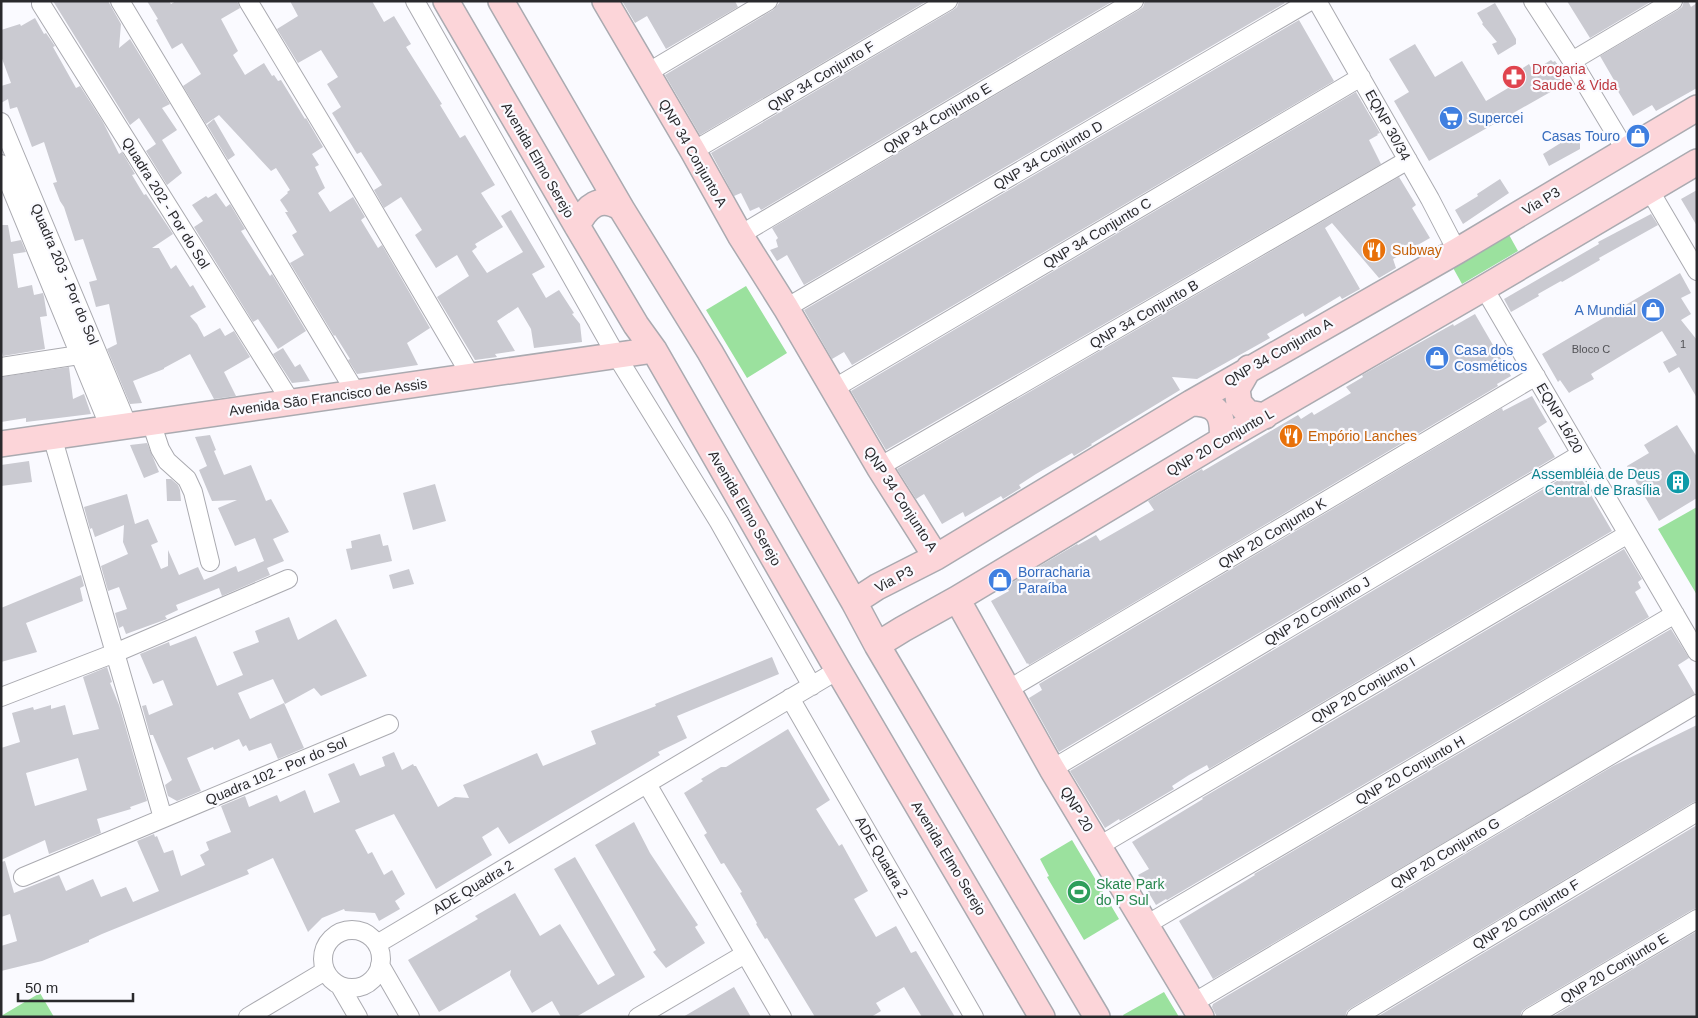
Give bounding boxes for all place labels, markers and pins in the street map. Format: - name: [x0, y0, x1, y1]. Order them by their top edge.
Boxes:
- place label: Drogaria Saude & Vida: [1532, 61, 1618, 93]
- pharmacy icon: Drogaria Saude & Vida: [1501, 64, 1527, 90]
- supermarket icon: Supercei: [1438, 105, 1464, 131]
- place label: Supercei: [1468, 110, 1523, 126]
- shop icon: Casas Touro: [1625, 123, 1651, 149]
- place label: Casas Touro: [1542, 128, 1620, 144]
- restaurant icon: Subway: [1361, 237, 1387, 263]
- place label: Subway: [1392, 242, 1442, 258]
- shop icon: A Mundial: [1640, 297, 1666, 323]
- place label: A Mundial: [1575, 302, 1636, 318]
- place label: Casa dos Cosméticos: [1454, 342, 1527, 374]
- shop icon: Casa dos Cosméticos: [1424, 345, 1450, 371]
- restaurant icon: Empório Lanches: [1278, 423, 1304, 449]
- place label: Empório Lanches: [1308, 428, 1417, 444]
- place label: Assembléia de Deus Central de Brasília: [1532, 466, 1660, 498]
- building icon: Assembléia de Deus Central de Brasília: [1665, 469, 1691, 495]
- place label: Borracharia Paraíba: [1018, 564, 1091, 596]
- shop icon: Borracharia Paraíba: [987, 567, 1013, 593]
- place label: Skate Park do P Sul: [1096, 876, 1165, 908]
- sports icon: Skate Park do P Sul: [1066, 879, 1092, 905]

